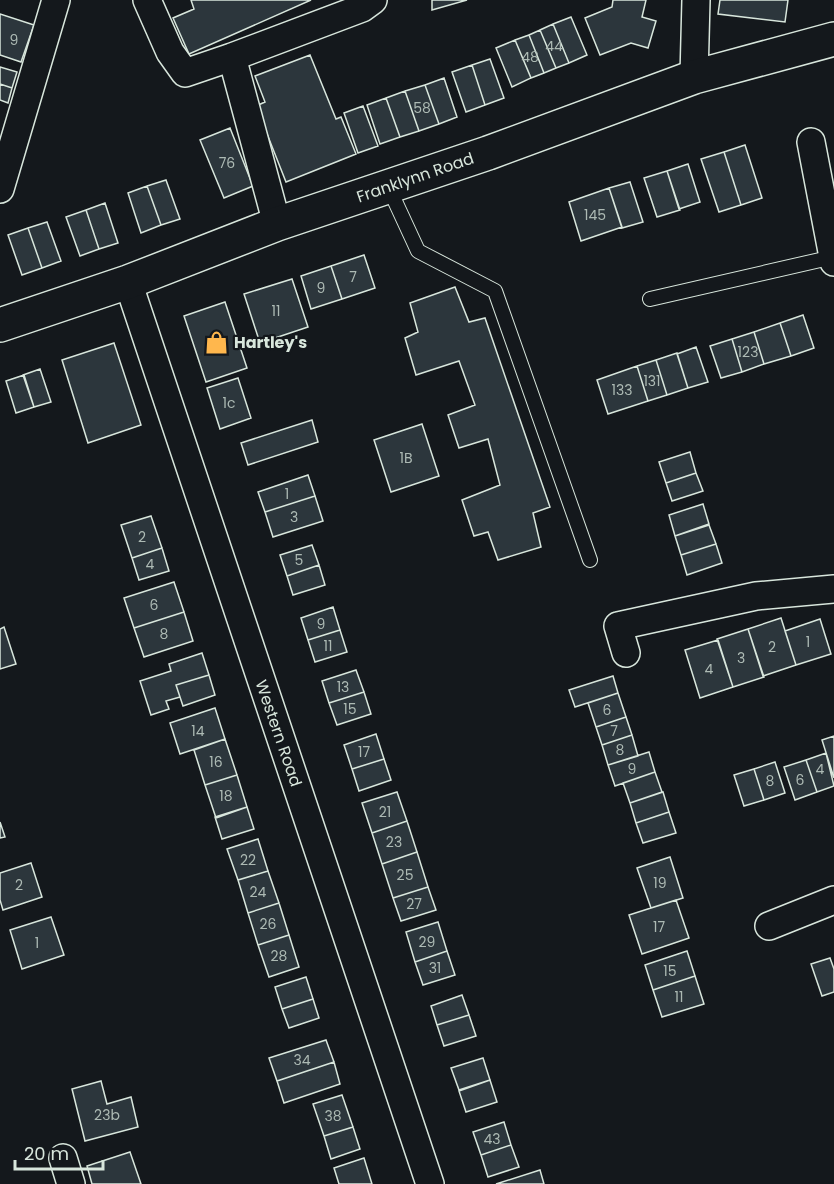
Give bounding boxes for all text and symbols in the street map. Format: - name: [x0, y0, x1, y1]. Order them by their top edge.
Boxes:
- house number: 9: [10, 30, 18, 50]
- house number: 44: [545, 36, 563, 56]
- house number: 48: [521, 47, 539, 67]
- house number: 58: [413, 98, 431, 118]
- street label: Franklynn Road: [353, 147, 477, 208]
- house number: 76: [219, 153, 235, 173]
- house number: 145: [584, 205, 606, 225]
- house number: 7: [349, 267, 357, 287]
- house number: 9: [317, 278, 325, 298]
- house number: 11: [272, 301, 280, 321]
- shop icon: Hartley's: [203, 329, 229, 355]
- place label: Hartley's: [234, 331, 307, 354]
- house number: 123: [738, 342, 758, 362]
- house number: 131: [643, 371, 661, 391]
- house number: 133: [612, 380, 632, 400]
- house number: 1c: [223, 393, 235, 413]
- house number: 1B: [399, 448, 413, 468]
- house number: 1: [285, 484, 289, 504]
- house number: 3: [290, 507, 298, 527]
- house number: 2: [138, 527, 146, 547]
- house number: 5: [295, 550, 303, 570]
- house number: 4: [146, 554, 155, 574]
- house number: 6: [150, 595, 159, 615]
- house number: 9: [317, 614, 325, 634]
- house number: 8: [160, 624, 169, 644]
- house number: 1: [806, 632, 810, 652]
- house number: 11: [324, 636, 332, 656]
- house number: 2: [768, 637, 776, 657]
- house number: 3: [737, 648, 745, 668]
- house number: 4: [705, 659, 714, 679]
- street label: Western Road: [249, 677, 308, 790]
- house number: 13: [337, 677, 349, 697]
- house number: 15: [343, 699, 357, 719]
- house number: 6: [603, 700, 612, 720]
- house number: 14: [191, 721, 205, 741]
- house number: 7: [610, 721, 618, 741]
- house number: 8: [616, 740, 625, 760]
- house number: 17: [358, 742, 370, 762]
- house number: 16: [209, 752, 223, 772]
- house number: 9: [628, 759, 636, 779]
- house number: 4: [816, 759, 825, 779]
- house number: 6: [796, 770, 805, 790]
- house number: 8: [766, 771, 775, 791]
- house number: 18: [219, 786, 233, 806]
- house number: 21: [379, 802, 391, 822]
- house number: 23: [386, 832, 402, 852]
- house number: 22: [240, 850, 256, 870]
- house number: 25: [397, 865, 413, 885]
- house number: 19: [653, 873, 667, 893]
- house number: 2: [15, 875, 23, 895]
- house number: 24: [250, 882, 267, 902]
- house number: 27: [406, 894, 422, 914]
- house number: 26: [260, 914, 277, 934]
- house number: 17: [653, 917, 665, 937]
- house number: 29: [419, 932, 435, 952]
- house number: 1: [35, 933, 39, 953]
- house number: 28: [271, 946, 288, 966]
- house number: 31: [429, 958, 441, 978]
- house number: 15: [663, 961, 677, 981]
- house number: 11: [675, 987, 683, 1007]
- house number: 34: [293, 1050, 311, 1070]
- house number: 23b: [94, 1105, 120, 1125]
- house number: 38: [324, 1106, 342, 1126]
- house number: 43: [483, 1129, 501, 1149]
- scale bar: [15, 1133, 104, 1171]
- text: 20 m: [24, 1141, 69, 1166]

